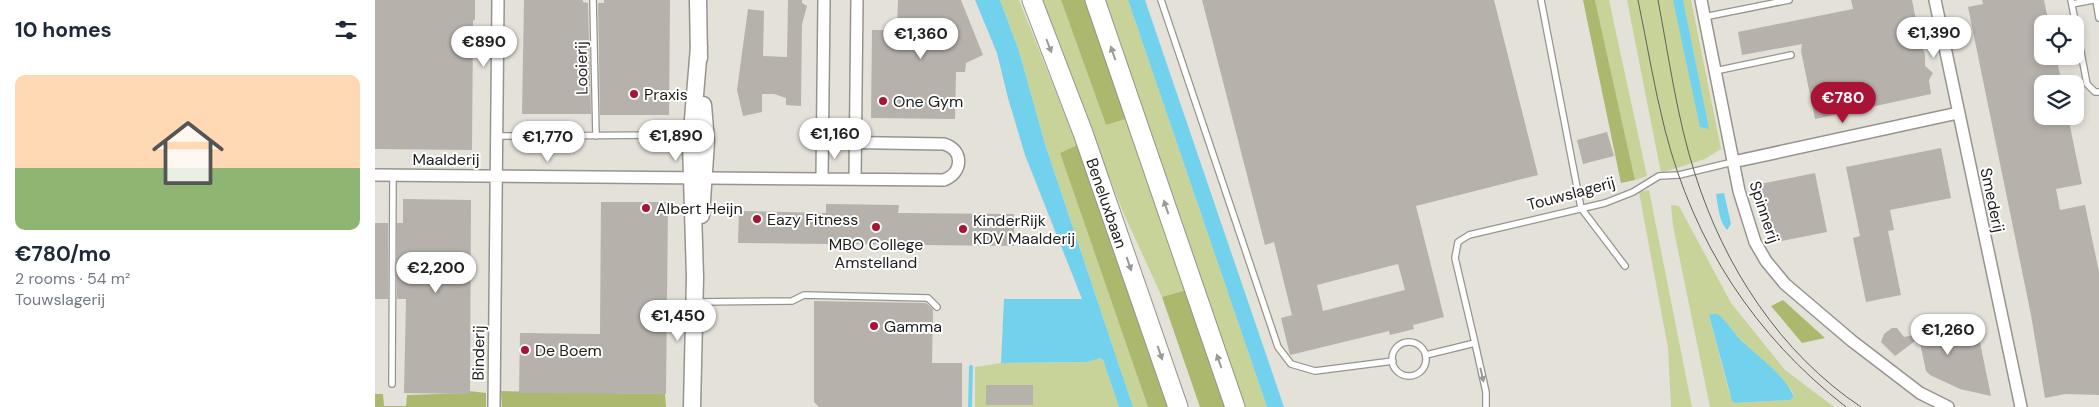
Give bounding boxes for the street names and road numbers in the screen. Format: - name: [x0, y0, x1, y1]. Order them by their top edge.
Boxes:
- street label: Looierij: [571, 41, 592, 95]
- street label: Maalderij: [412, 149, 480, 170]
- street label: Beneluxbaan: [1081, 155, 1132, 251]
- street label: Smederij: [1975, 166, 2010, 234]
- street label: Touwslagerij: [1525, 172, 1617, 215]
- street label: Spinnerij: [1745, 178, 1784, 246]
- street label: Binderij: [468, 325, 489, 381]

